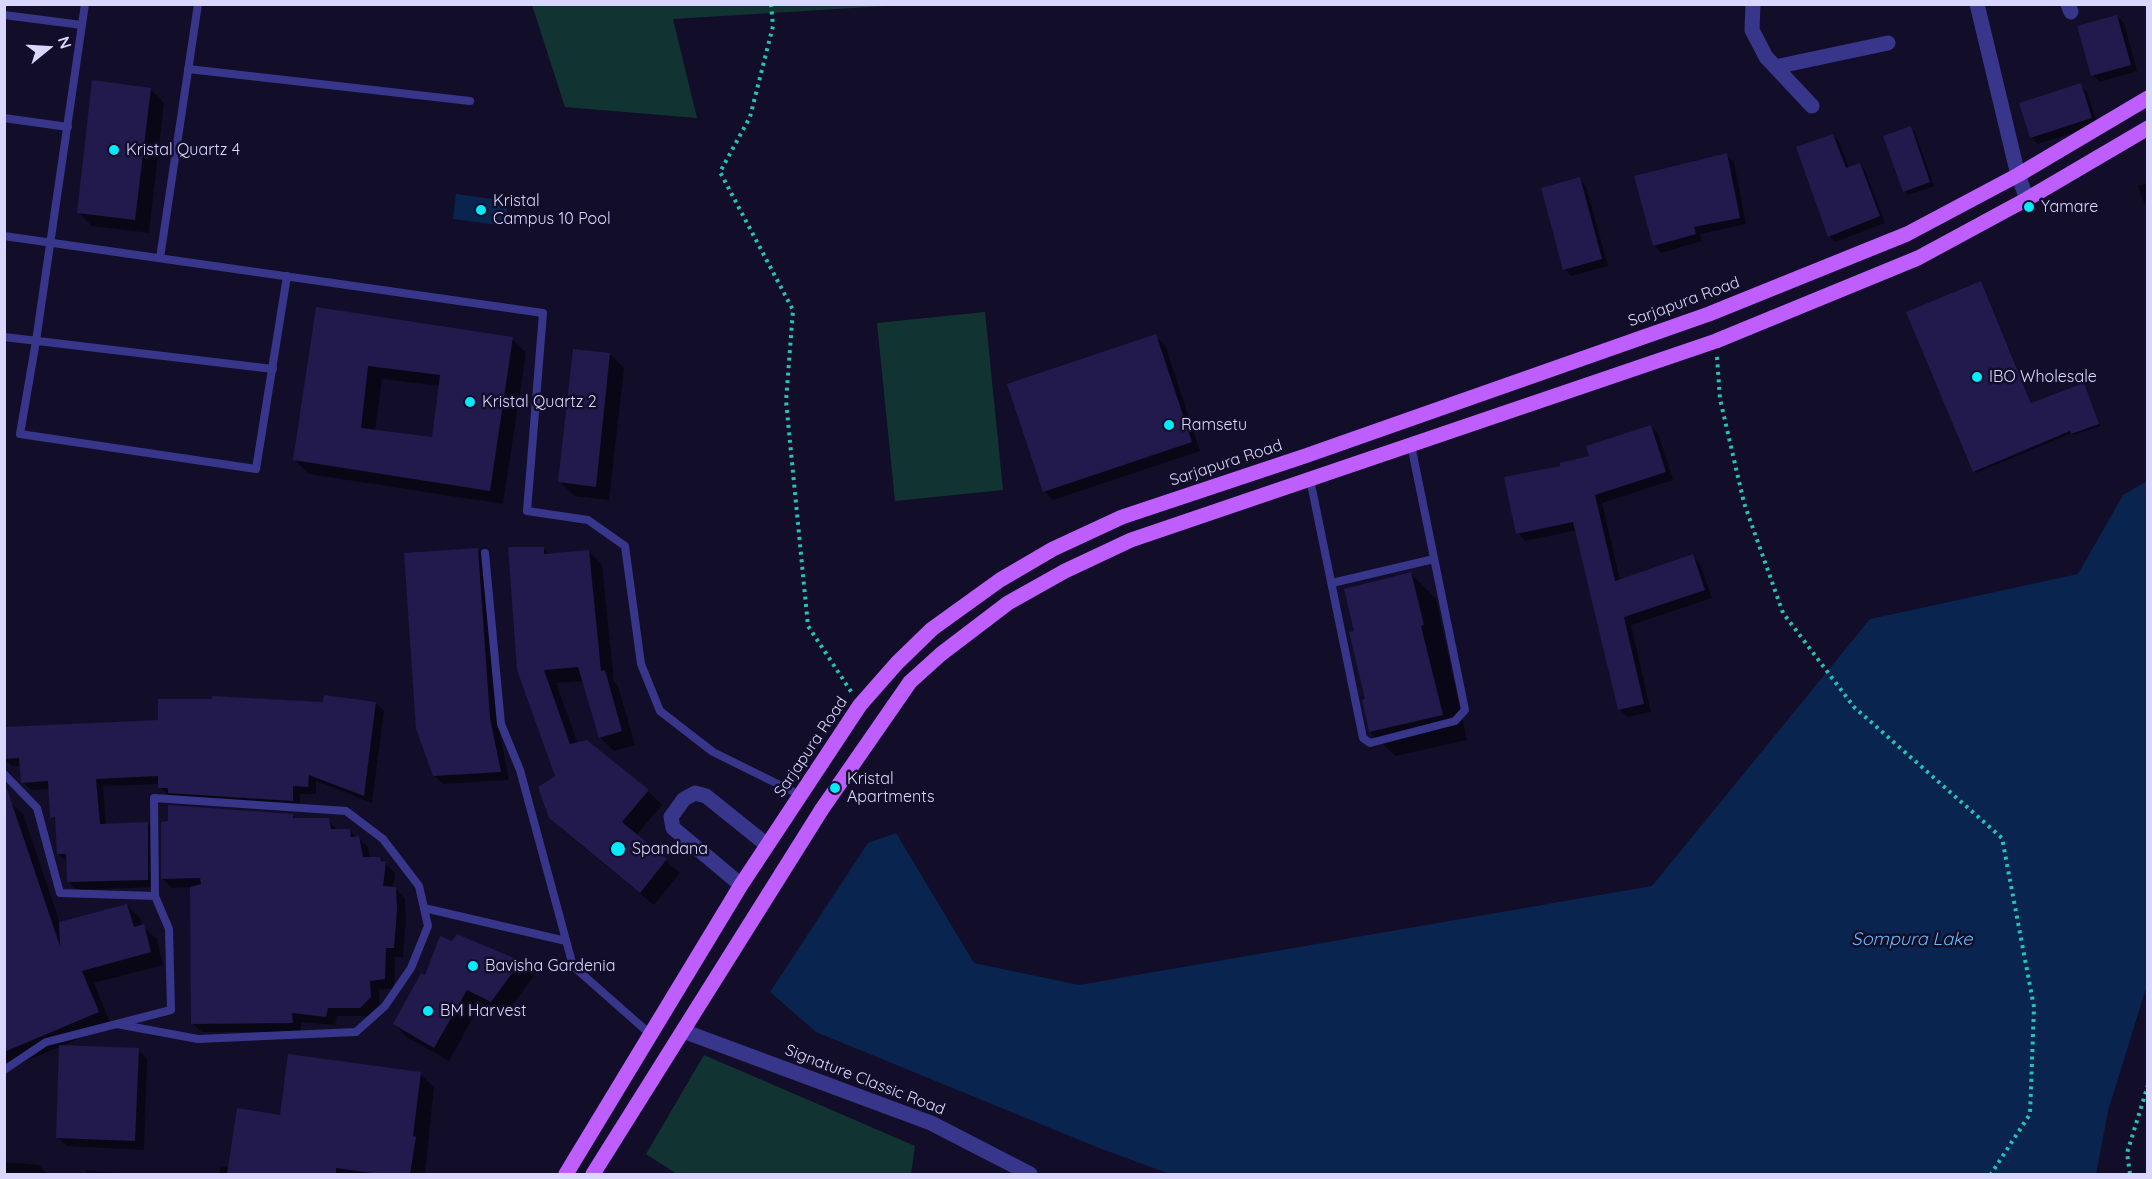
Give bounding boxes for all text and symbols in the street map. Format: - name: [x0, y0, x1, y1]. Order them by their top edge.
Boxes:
- north arrow: [18, 18, 78, 78]
- text: N: [54, 34, 76, 51]
- place label: Kristal Quartz 4: [126, 140, 240, 160]
- marker: Kristal Quartz 4: [107, 143, 121, 157]
- place label: Kristal Campus 10 Pool: [493, 191, 611, 229]
- place label: Yamare: [2041, 197, 2098, 217]
- marker: Yamare: [2022, 200, 2036, 214]
- marker: Kristal Campus 10 Pool: [474, 203, 488, 217]
- street label: Sarjapura Road: [1626, 273, 1742, 331]
- place label: IBO Wholesale: [1989, 367, 2097, 387]
- marker: IBO Wholesale: [1970, 370, 1984, 384]
- place label: Kristal Quartz 2: [482, 392, 597, 412]
- marker: Kristal Quartz 2: [463, 395, 477, 409]
- place label: Ramsetu: [1181, 415, 1247, 435]
- marker: Ramsetu: [1162, 418, 1176, 432]
- street label: Sarjapura Road: [1167, 436, 1285, 490]
- street label: Sarjapura Road: [770, 693, 852, 801]
- place label: Kristal Apartments: [847, 769, 934, 807]
- marker: Kristal Apartments: [828, 781, 842, 795]
- place label: Spandana: [632, 839, 708, 859]
- marker: Spandana: [609, 840, 627, 858]
- water label: Sompura Lake: [1852, 929, 1972, 951]
- place label: Bavisha Gardenia: [485, 956, 615, 976]
- marker: Bavisha Gardenia: [466, 959, 480, 973]
- place label: BM Harvest: [440, 1001, 527, 1021]
- marker: BM Harvest: [421, 1004, 435, 1018]
- street label: Signature Classic Road: [782, 1041, 948, 1119]

